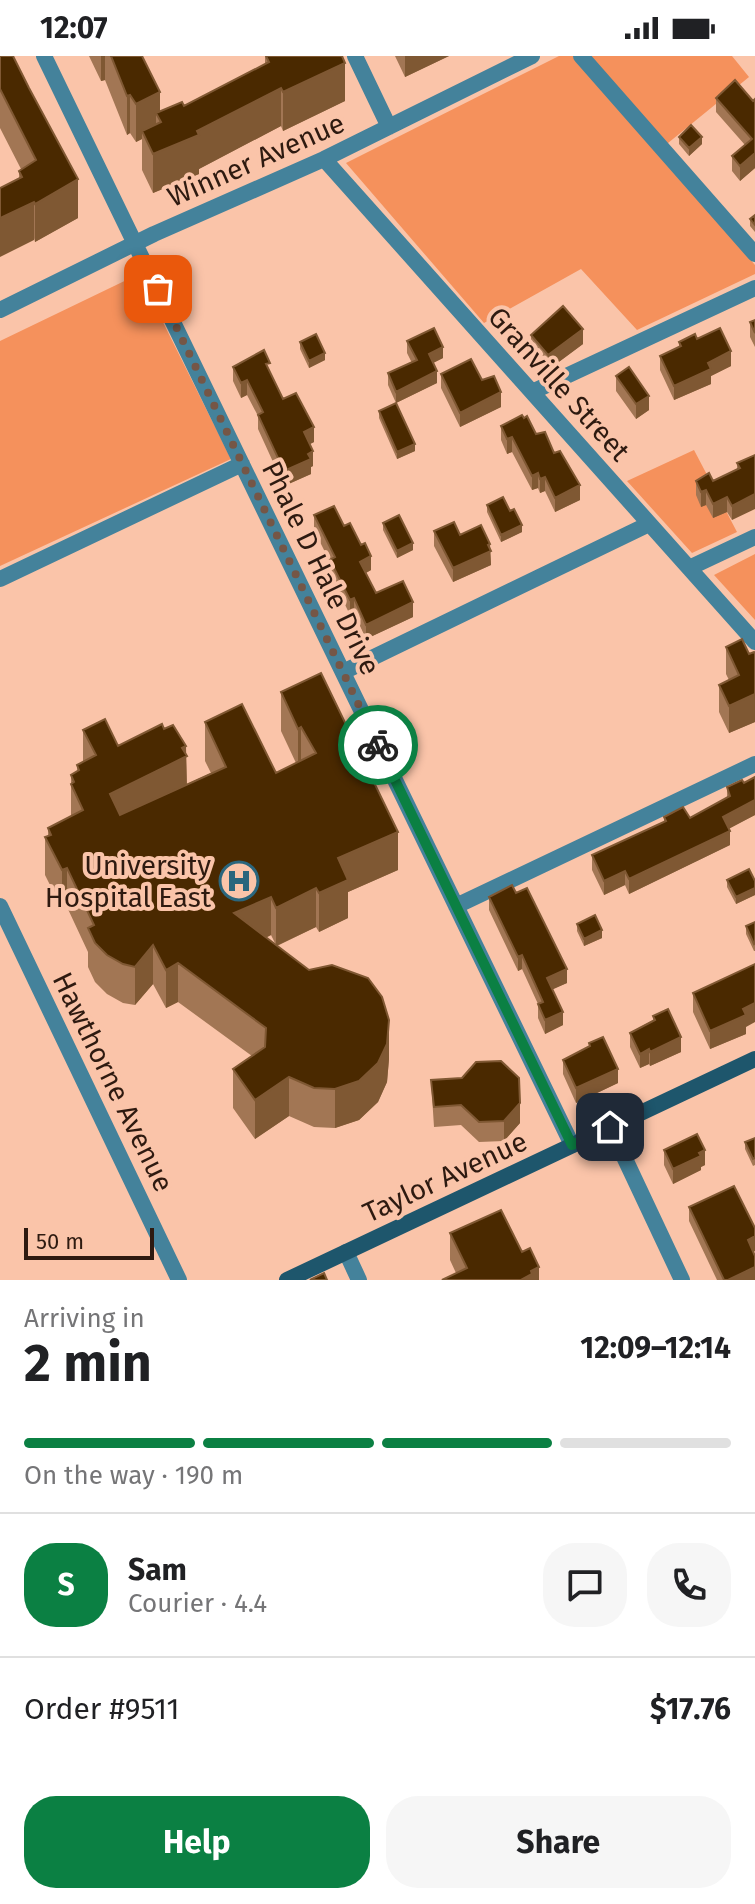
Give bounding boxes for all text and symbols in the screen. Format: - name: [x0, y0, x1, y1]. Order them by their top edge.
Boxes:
- text: 12:07: [40, 10, 108, 46]
- street label: Winner Avenue: [162, 106, 350, 214]
- pin: [124, 255, 192, 323]
- icon: bag: [136, 267, 180, 311]
- street label: Granville Street: [481, 300, 637, 468]
- street label: Phale D Hale Drive: [255, 456, 387, 680]
- courier: [338, 705, 418, 785]
- icon: bike: [356, 723, 400, 767]
- place label: University Hospital East: [45, 849, 212, 914]
- hospital icon: University Hospital East: [218, 860, 260, 902]
- street label: Hawthorne Avenue: [46, 967, 180, 1197]
- pin: [576, 1093, 644, 1161]
- icon: home: [588, 1105, 632, 1149]
- street label: Taylor Avenue: [358, 1125, 532, 1229]
- scale bar: [24, 1224, 154, 1260]
- text: 50 m: [36, 1228, 84, 1255]
- text: Arriving in: [24, 1303, 145, 1334]
- text: 12:09–12:14: [580, 1330, 731, 1366]
- text: 2 min: [24, 1332, 152, 1395]
- text: On the way · 190 m: [24, 1460, 243, 1491]
- button: chat: [543, 1543, 627, 1627]
- button: phone: [647, 1543, 731, 1627]
- text: Sam: [128, 1552, 187, 1588]
- text: S: [57, 1567, 75, 1603]
- text: Courier · 4.4: [128, 1588, 267, 1619]
- text: Order #9511: [24, 1691, 180, 1727]
- text: $17.76: [650, 1691, 731, 1727]
- button: Help: [24, 1796, 370, 1888]
- button: Share: [386, 1796, 731, 1888]

